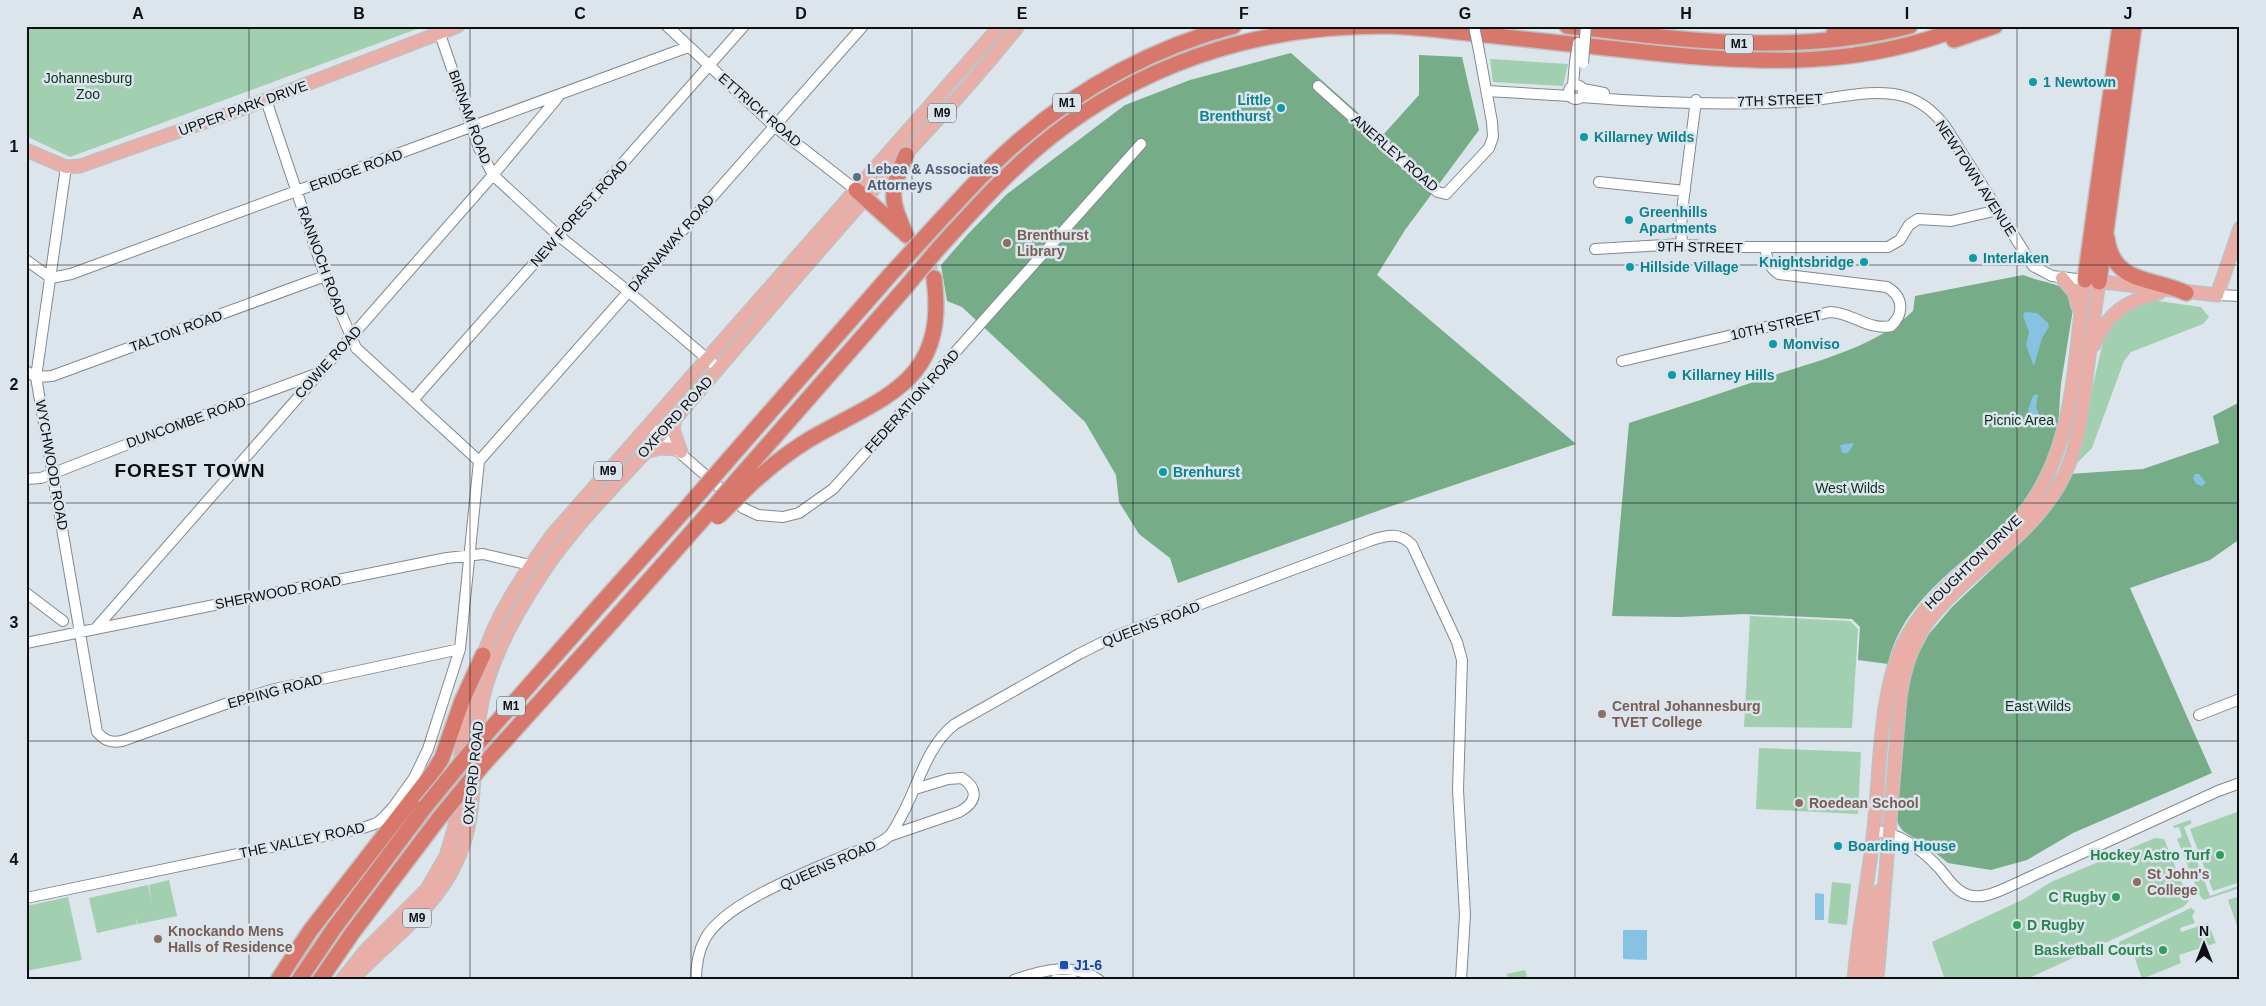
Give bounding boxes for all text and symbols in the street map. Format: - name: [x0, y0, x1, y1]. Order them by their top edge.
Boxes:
- text: A: [132, 5, 144, 22]
- text: B: [353, 5, 365, 22]
- text: C: [574, 5, 586, 22]
- text: D: [795, 5, 807, 22]
- text: E: [1017, 5, 1028, 22]
- text: F: [1239, 5, 1249, 22]
- text: G: [1459, 5, 1471, 22]
- text: H: [1680, 5, 1692, 22]
- text: I: [1905, 5, 1909, 22]
- text: J: [2124, 5, 2132, 22]
- road number: M1: [1725, 34, 1753, 54]
- street label: BIRNAM ROAD: [446, 68, 494, 166]
- park label: Johannesburg Zoo: [44, 70, 132, 102]
- street label: ETTRICK ROAD: [715, 70, 805, 150]
- place label: 1 Newtown: [2043, 74, 2116, 90]
- marker: 1 Newtown: [2027, 76, 2039, 88]
- street label: UPPER PARK DRIVE: [176, 77, 310, 139]
- street label: 7TH STREET: [1737, 90, 1823, 109]
- place label: Little Brenthurst: [1199, 92, 1271, 124]
- road number: M1: [1053, 94, 1081, 112]
- marker: Little Brenthurst: [1275, 102, 1287, 114]
- road number: M9: [928, 104, 956, 122]
- street label: ANERLEY ROAD: [1348, 111, 1442, 195]
- street label: NEWTOWN AVENUE: [1933, 117, 2019, 239]
- place label: Killarney Wilds: [1594, 129, 1694, 145]
- marker: Killarney Wilds: [1578, 131, 1590, 143]
- text: 1: [10, 138, 19, 155]
- street label: ERIDGE ROAD: [307, 146, 405, 194]
- street label: NEW FOREST ROAD: [527, 157, 631, 269]
- place label: Lebea & Associates Attorneys: [867, 161, 999, 193]
- marker: Lebea & Associates Attorneys: [851, 171, 863, 183]
- street label: DARNAWAY ROAD: [625, 191, 717, 295]
- street label: RANNOCH ROAD: [295, 204, 349, 318]
- place label: Greenhills Apartments: [1639, 204, 1717, 236]
- marker: Greenhills Apartments: [1623, 214, 1635, 226]
- place label: Brenthurst Library: [1017, 227, 1089, 259]
- marker: Brenthurst Library: [1001, 237, 1013, 249]
- street label: 9TH STREET: [1657, 238, 1743, 256]
- place label: Interlaken: [1983, 250, 2049, 266]
- marker: Interlaken: [1967, 252, 1979, 264]
- place label: Knightsbridge: [1759, 254, 1854, 270]
- marker: Knightsbridge: [1858, 256, 1870, 268]
- place label: Hillside Village: [1640, 259, 1739, 275]
- marker: Hillside Village: [1624, 261, 1636, 273]
- street label: TALTON ROAD: [128, 307, 224, 355]
- street label: 10TH STREET: [1729, 307, 1824, 343]
- street label: COWIE ROAD: [291, 323, 365, 401]
- place label: Monviso: [1783, 336, 1840, 352]
- marker: Monviso: [1767, 338, 1779, 350]
- street label: FEDERATION ROAD: [861, 346, 963, 456]
- place label: Killarney Hills: [1682, 367, 1775, 383]
- marker: Killarney Hills: [1666, 369, 1678, 381]
- street label: OXFORD ROAD: [634, 373, 716, 461]
- text: 2: [10, 376, 19, 393]
- street label: DUNCOMBE ROAD: [124, 393, 248, 451]
- street label: WYCHWOOD ROAD: [33, 399, 71, 531]
- park label: Picnic Area: [1984, 412, 2054, 428]
- district label: FOREST TOWN: [114, 460, 266, 481]
- road number: M9: [594, 462, 622, 481]
- place label: Brenhurst: [1173, 464, 1240, 480]
- marker: Brenhurst: [1157, 466, 1169, 478]
- park label: West Wilds: [1815, 480, 1885, 496]
- street label: HOUGHTON DRIVE: [1921, 512, 2025, 612]
- street label: SHERWOOD ROAD: [214, 572, 342, 612]
- street label: QUEENS ROAD: [1100, 598, 1202, 650]
- text: 3: [10, 614, 19, 631]
- street label: EPPING ROAD: [226, 671, 324, 711]
- road number: M1: [497, 696, 525, 716]
- place label: Central Johannesburg TVET College: [1612, 698, 1761, 730]
- park label: East Wilds: [2005, 698, 2071, 714]
- marker: Central Johannesburg TVET College: [1596, 708, 1608, 720]
- street label: OXFORD ROAD: [460, 720, 486, 826]
- place label: Roedean School: [1809, 795, 1919, 811]
- marker: Roedean School: [1793, 797, 1805, 809]
- street label: THE VALLEY ROAD: [238, 819, 366, 861]
- street label: QUEENS ROAD: [777, 837, 879, 893]
- place label: Boarding House: [1848, 838, 1956, 854]
- marker: Boarding House: [1832, 840, 1844, 852]
- place label: Hockey Astro Turf: [2090, 847, 2210, 863]
- marker: Hockey Astro Turf: [2214, 849, 2226, 861]
- text: 4: [10, 851, 19, 868]
- place label: St John's College: [2147, 866, 2210, 898]
- marker: St John's College: [2131, 876, 2143, 888]
- place label: C Rugby: [2048, 889, 2106, 905]
- marker: C Rugby: [2110, 891, 2122, 903]
- road number: M9: [403, 908, 431, 928]
- place label: D Rugby: [2027, 917, 2085, 933]
- north arrow: [2178, 918, 2228, 968]
- marker: D Rugby: [2011, 919, 2023, 931]
- place label: Knockando Mens Halls of Residence: [168, 923, 293, 955]
- text: N: [2199, 923, 2209, 939]
- marker: Knockando Mens Halls of Residence: [152, 933, 164, 945]
- place label: Basketball Courts: [2034, 942, 2153, 958]
- marker: Basketball Courts: [2157, 944, 2169, 956]
- place label: J1-6: [1074, 957, 1102, 973]
- marker: J1-6: [1058, 959, 1070, 971]

